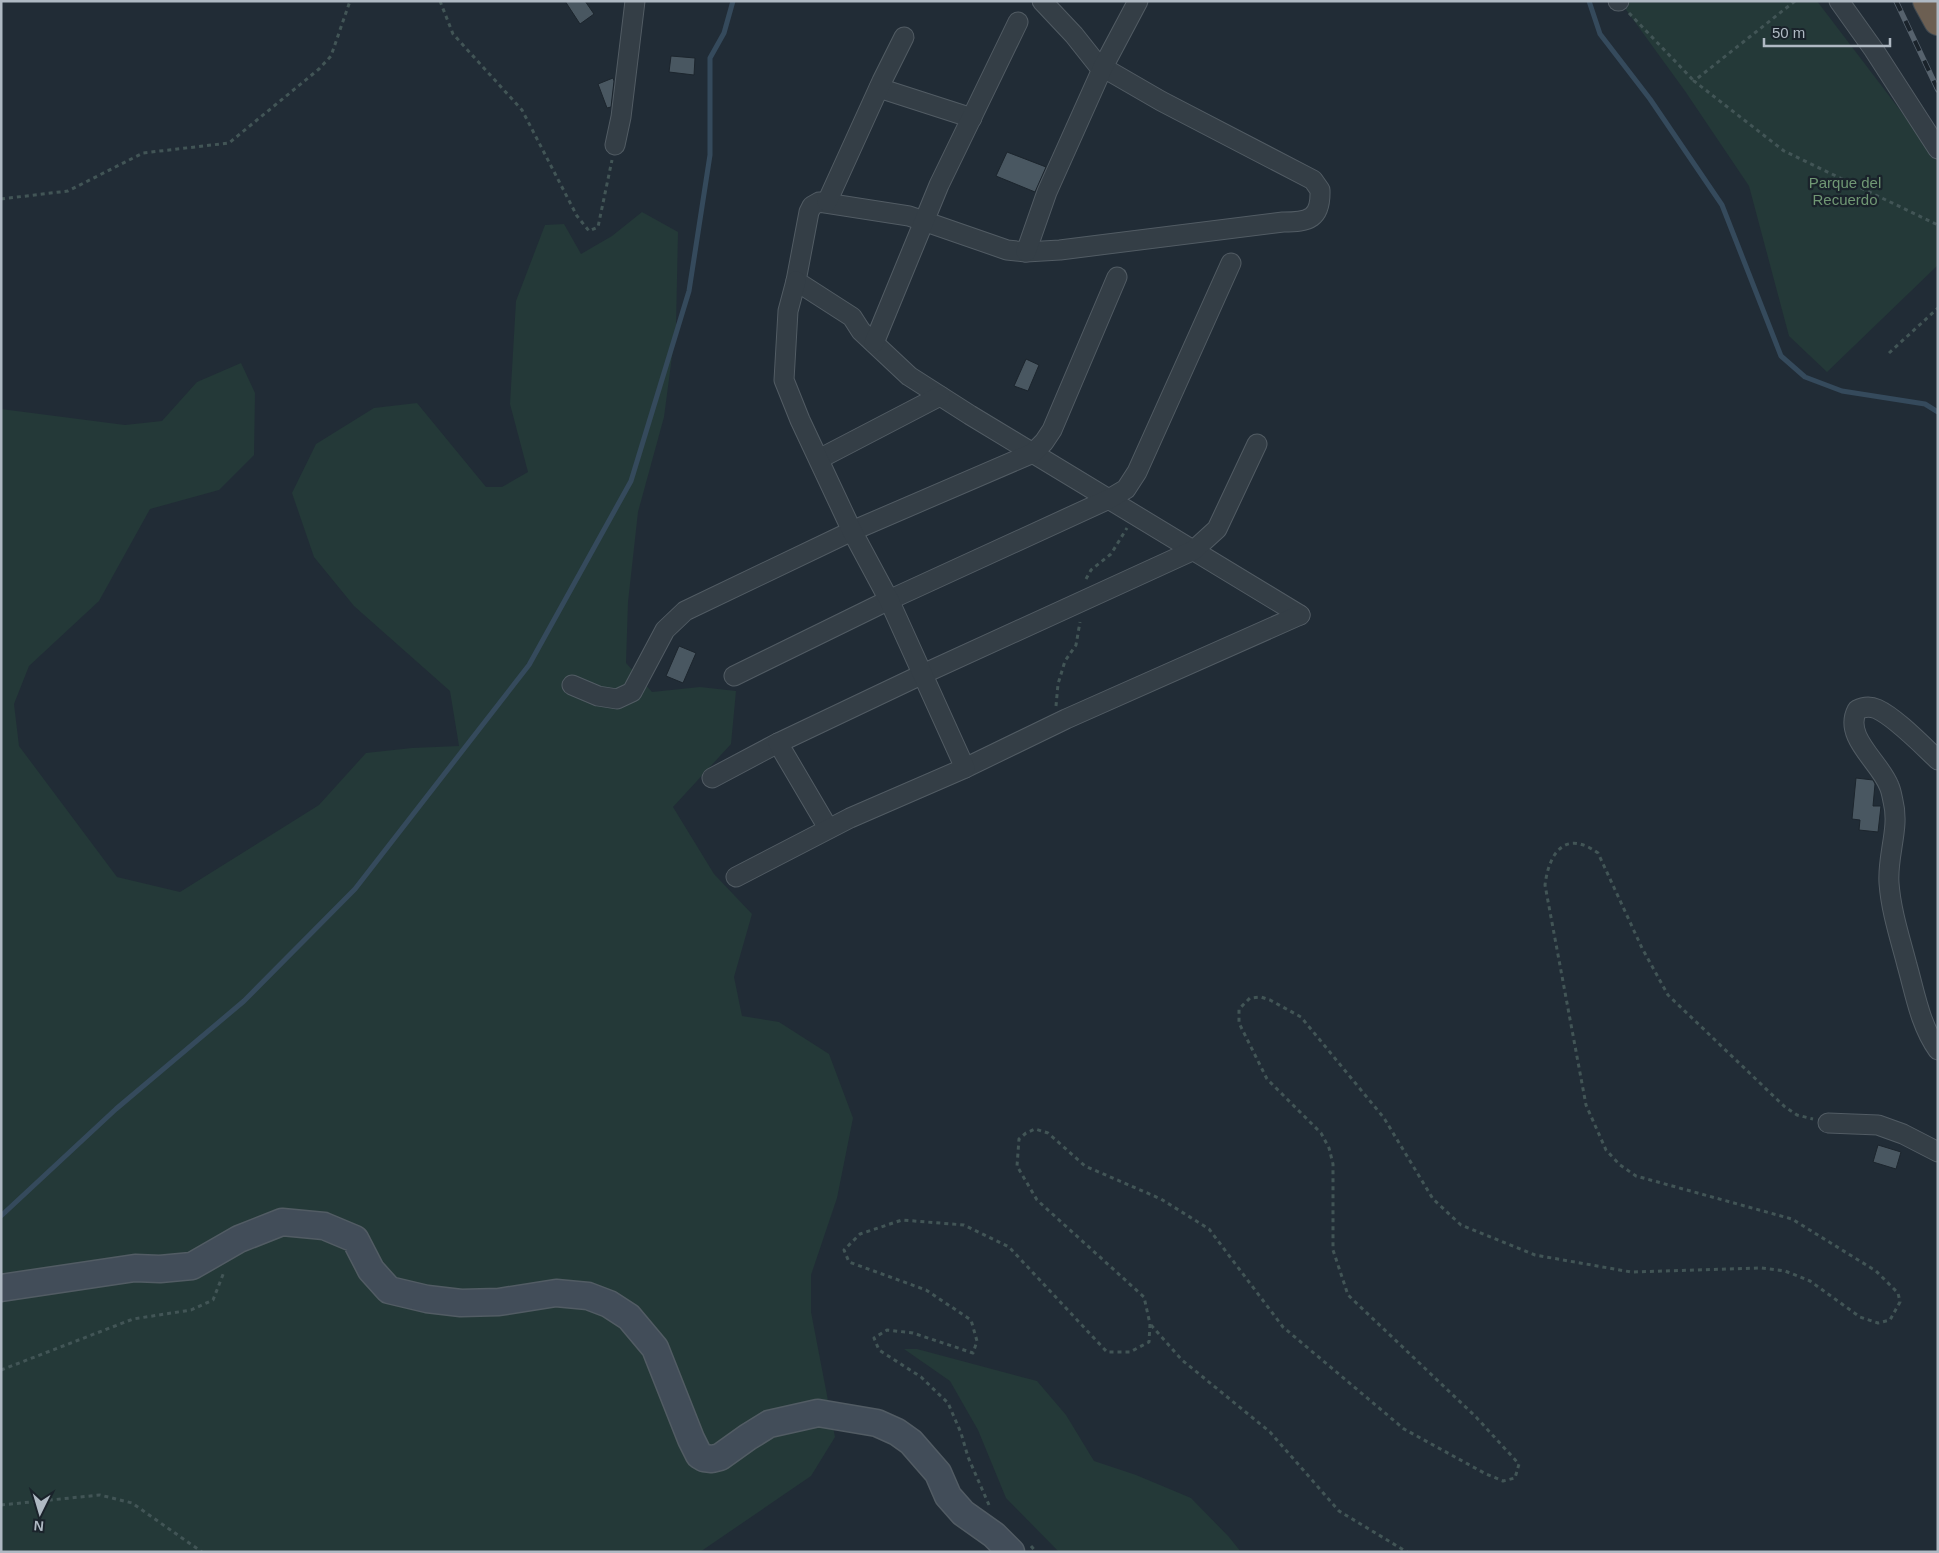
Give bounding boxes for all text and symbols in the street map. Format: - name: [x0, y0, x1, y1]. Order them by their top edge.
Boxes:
- scale bar: [1764, 15, 1890, 47]
- text: 50 m: [1772, 24, 1805, 41]
- park label: Parque del Recuerdo: [1809, 174, 1881, 208]
- north arrow: [15, 1488, 65, 1538]
- text: N: [33, 1518, 45, 1534]

